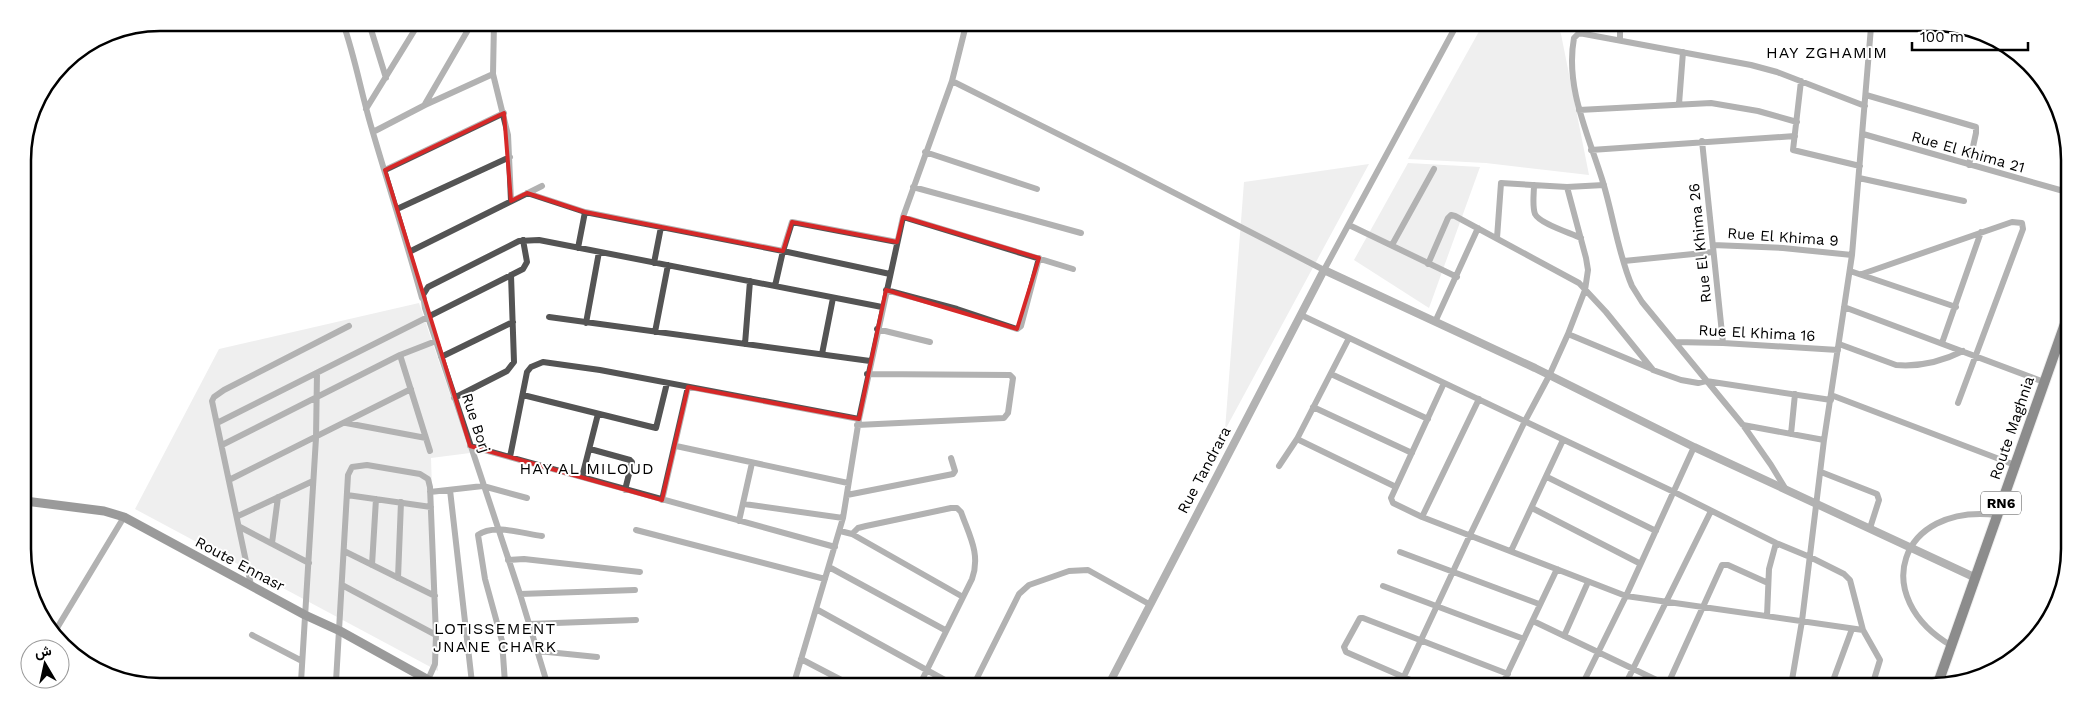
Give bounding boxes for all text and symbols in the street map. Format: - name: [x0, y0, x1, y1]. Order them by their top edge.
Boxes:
- scale bar: [1912, 20, 2028, 52]
- text: 100 m: [1920, 28, 1964, 46]
- district label: HAY ZGHAMIM: [1766, 43, 1888, 62]
- street label: Rue El Khima 21: [1909, 127, 2027, 177]
- street label: Rue El Khima 26: [1685, 182, 1715, 304]
- street label: Rue El Khima 9: [1727, 224, 1839, 250]
- street label: Rue El Khima 16: [1698, 321, 1816, 345]
- street label: Route Maghnia: [1986, 373, 2038, 482]
- street label: Rue Borj: [458, 391, 494, 455]
- street label: Rue Tandrara: [1174, 423, 1235, 517]
- district label: HAY AL MILOUD: [519, 459, 655, 478]
- road number: RN6: [1981, 492, 2021, 514]
- street label: Route Ennasr: [192, 533, 288, 595]
- district label: LOTISSEMENT JNANE CHARK: [433, 619, 557, 656]
- north arrow: [20, 639, 70, 689]
- text: ش: [33, 642, 53, 661]

